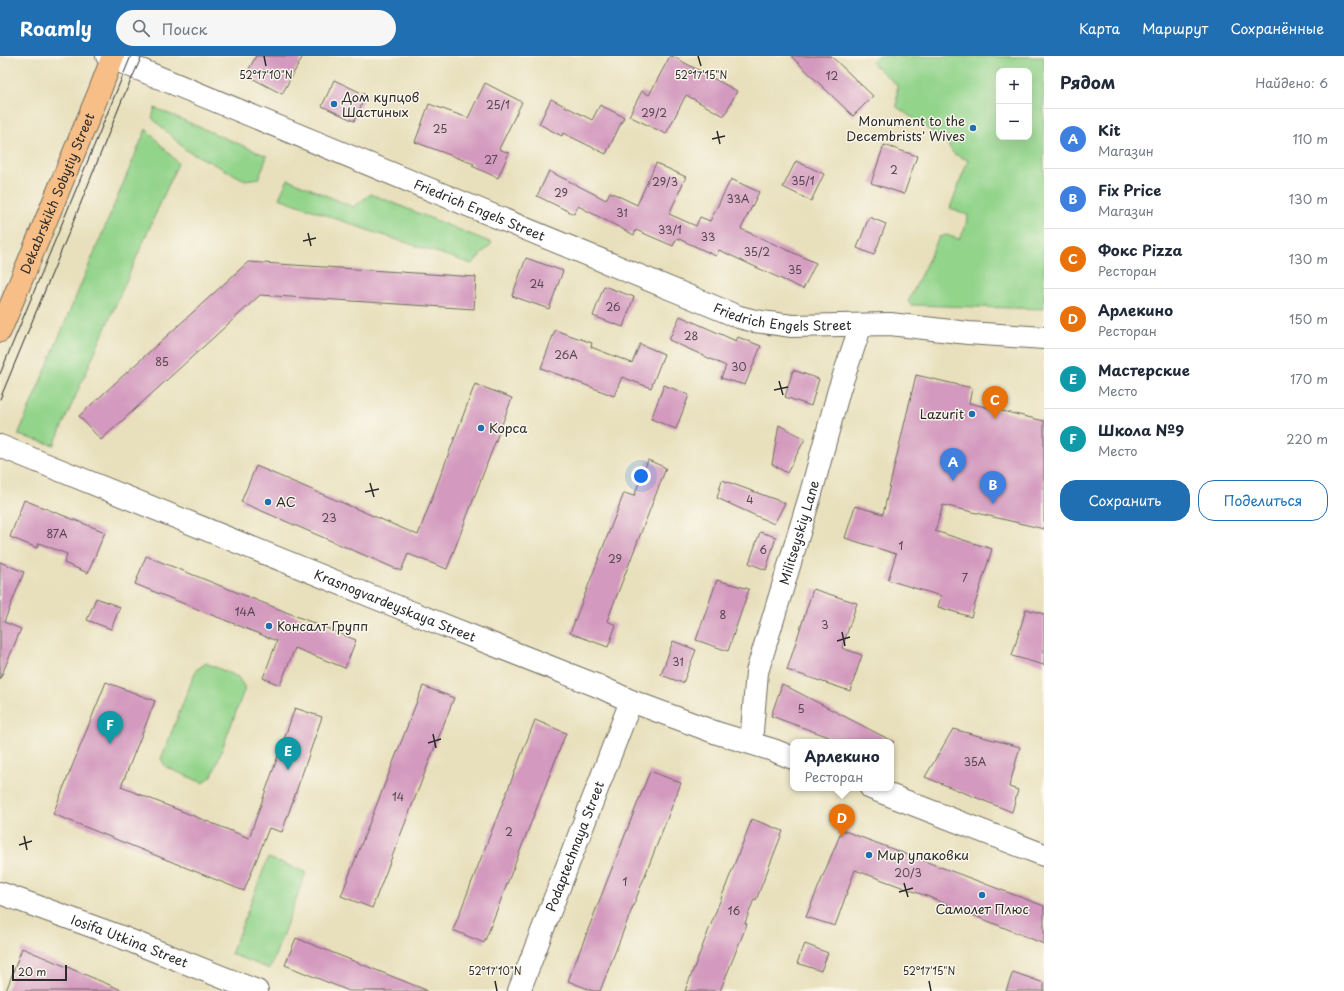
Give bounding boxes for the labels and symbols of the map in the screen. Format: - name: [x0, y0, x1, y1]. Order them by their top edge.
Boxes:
- text: 52°17'10"N: [239, 67, 293, 82]
- text: 52°17'15"N: [675, 67, 727, 82]
- house number: 12: [826, 67, 839, 84]
- place label: Дом купцов Шастиных: [341, 87, 419, 121]
- house number: 25/1: [486, 96, 510, 113]
- marker: Дом купцов Шастиных: [329, 99, 339, 109]
- house number: 29/2: [641, 104, 667, 121]
- street label: Dekabrskikh Sobytiy Street: [15, 110, 98, 277]
- place label: Monument to the Decembrists' Wives: [846, 111, 965, 145]
- house number: 25: [433, 120, 447, 137]
- marker: Monument to the Decembrists' Wives: [968, 123, 978, 133]
- house number: 27: [484, 151, 498, 168]
- house number: 2: [890, 161, 898, 178]
- house number: 35/1: [791, 172, 815, 189]
- house number: 29/3: [652, 173, 678, 190]
- street label: Friedrich Engels Street: [411, 174, 548, 245]
- house number: 29: [554, 184, 568, 201]
- house number: 33А: [727, 190, 750, 207]
- house number: 31: [616, 204, 628, 221]
- house number: 33/1: [658, 221, 682, 238]
- house number: 33: [701, 228, 715, 245]
- house number: 35/2: [744, 243, 770, 260]
- house number: 35: [788, 261, 802, 278]
- house number: 24: [530, 275, 544, 292]
- street label: Friedrich Engels Street: [711, 297, 852, 335]
- house number: 26: [605, 298, 621, 315]
- house number: 28: [684, 327, 698, 344]
- house number: 26А: [554, 346, 578, 363]
- house number: 85: [155, 353, 169, 370]
- house number: 30: [731, 358, 747, 375]
- pin: C: [982, 386, 1008, 419]
- place label: Lazurit: [920, 404, 964, 423]
- marker: Lazurit: [967, 409, 977, 419]
- place label: Корса: [489, 418, 528, 437]
- marker: Корса: [476, 423, 486, 433]
- pin: A: [940, 448, 966, 481]
- your location: [631, 466, 651, 486]
- pin: B: [980, 471, 1006, 504]
- street label: Militseyskiy Lane: [774, 478, 823, 587]
- house number: 4: [746, 491, 754, 508]
- place label: АС: [276, 492, 296, 511]
- marker: АС: [263, 497, 273, 507]
- house number: 23: [322, 509, 336, 526]
- house number: 87А: [46, 525, 68, 542]
- house number: 1: [899, 537, 904, 554]
- house number: 6: [759, 541, 767, 558]
- house number: 29: [608, 550, 622, 567]
- street label: Krasnogvardeyskaya Street: [311, 564, 479, 646]
- house number: 7: [962, 569, 968, 586]
- house number: 14А: [235, 603, 256, 620]
- house number: 8: [720, 606, 727, 623]
- place label: Консалт Групп: [277, 616, 368, 635]
- house number: 3: [821, 616, 829, 633]
- marker: Консалт Групп: [264, 621, 274, 631]
- house number: 31: [672, 653, 684, 670]
- house number: 5: [797, 700, 805, 717]
- pin: F: [97, 711, 123, 744]
- pin: E: [275, 737, 301, 770]
- house number: 35А: [964, 753, 987, 770]
- street label: Podaptechnaya Street: [541, 778, 608, 914]
- house number: 14: [392, 788, 404, 805]
- pin: D: [829, 804, 855, 837]
- house number: 2: [505, 823, 513, 840]
- place label: Мир упаковки: [877, 845, 969, 864]
- marker: Мир упаковки: [864, 850, 874, 860]
- house number: 20/3: [894, 864, 922, 881]
- house number: 1: [623, 873, 628, 890]
- marker: Самолет Плюс: [977, 890, 987, 900]
- place label: Самолет Плюс: [935, 899, 1029, 918]
- house number: 16: [728, 902, 741, 919]
- street label: Iosifa Utkina Street: [68, 909, 191, 972]
- scale bar: [12, 963, 67, 982]
- text: 52°17'10"N: [468, 963, 522, 978]
- text: 52°17'15"N: [903, 963, 955, 978]

